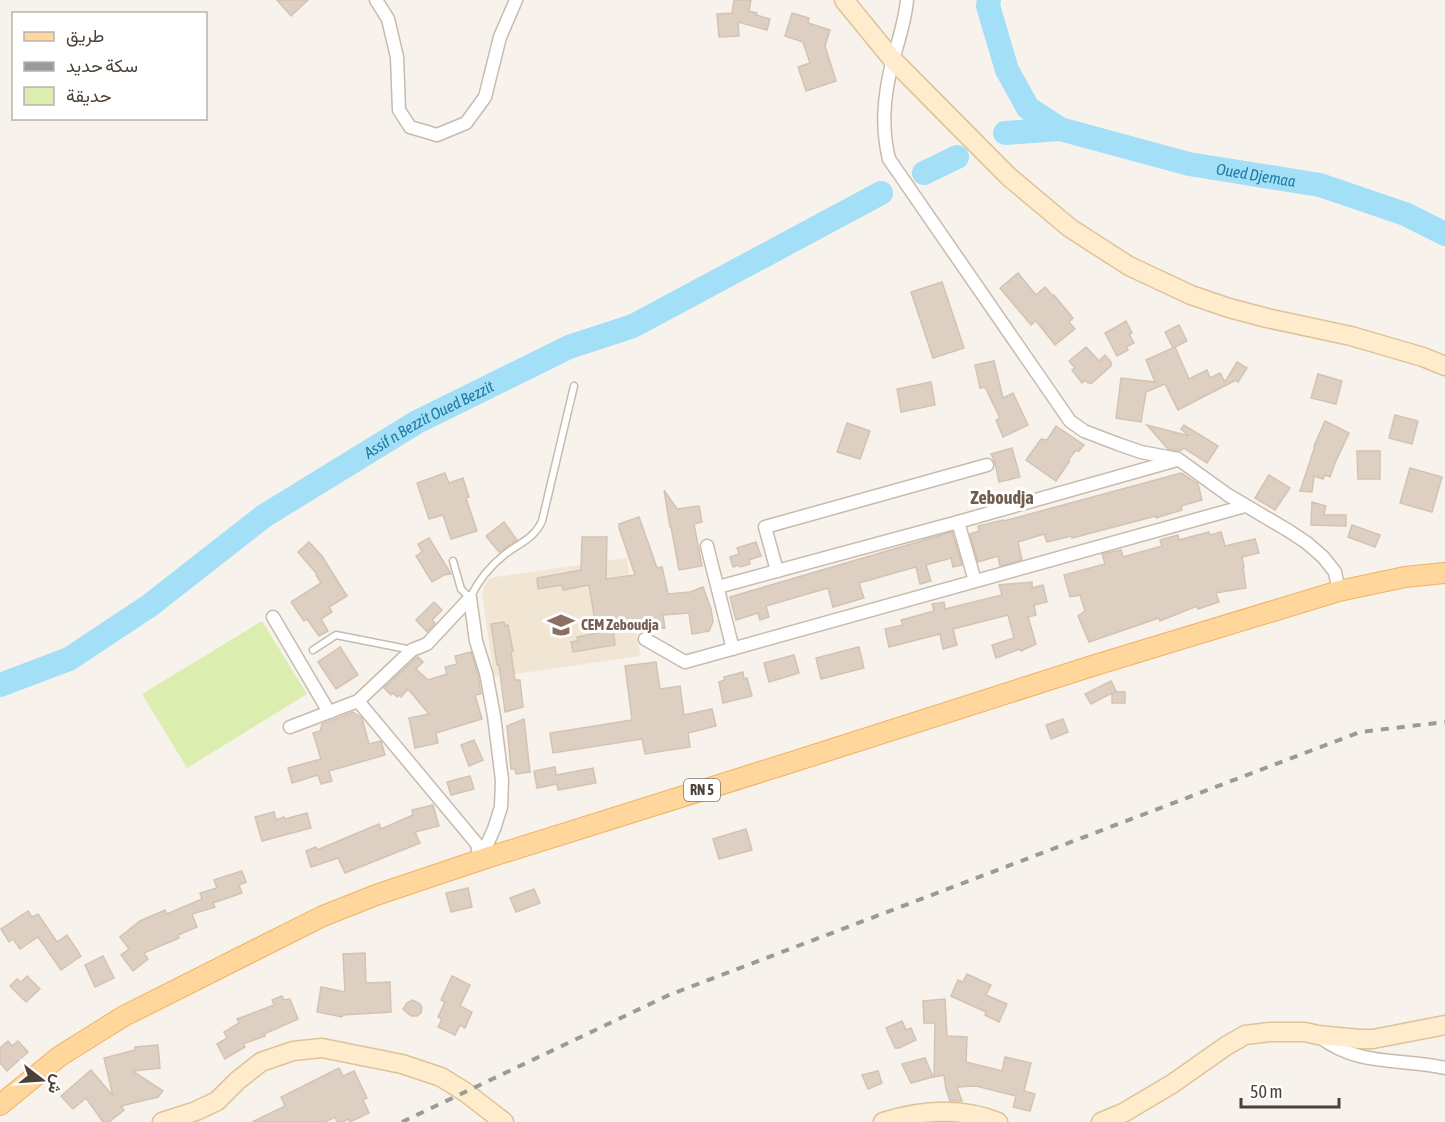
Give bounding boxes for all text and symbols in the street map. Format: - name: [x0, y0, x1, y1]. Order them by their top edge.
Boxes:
- legend: [12, 12, 207, 120]
- text: طريق: [66, 25, 104, 47]
- text: سكة حديد: [66, 55, 138, 76]
- text: حديقة: [66, 85, 112, 106]
- water label: Oued Djemaa: [1215, 159, 1298, 190]
- water label: Assif n Bezzit Oued Bezzit: [360, 377, 497, 462]
- district label: Zeboudja: [971, 487, 1034, 508]
- school or university icon: CEM Zeboudja: [546, 610, 576, 640]
- place label: CEM Zeboudja: [581, 616, 659, 633]
- road number: RN 5: [684, 779, 720, 801]
- north arrow: [12, 1050, 72, 1110]
- scale bar: [1241, 1071, 1338, 1109]
- text: ش: [44, 1072, 68, 1096]
- text: 50 m: [1250, 1081, 1282, 1102]

